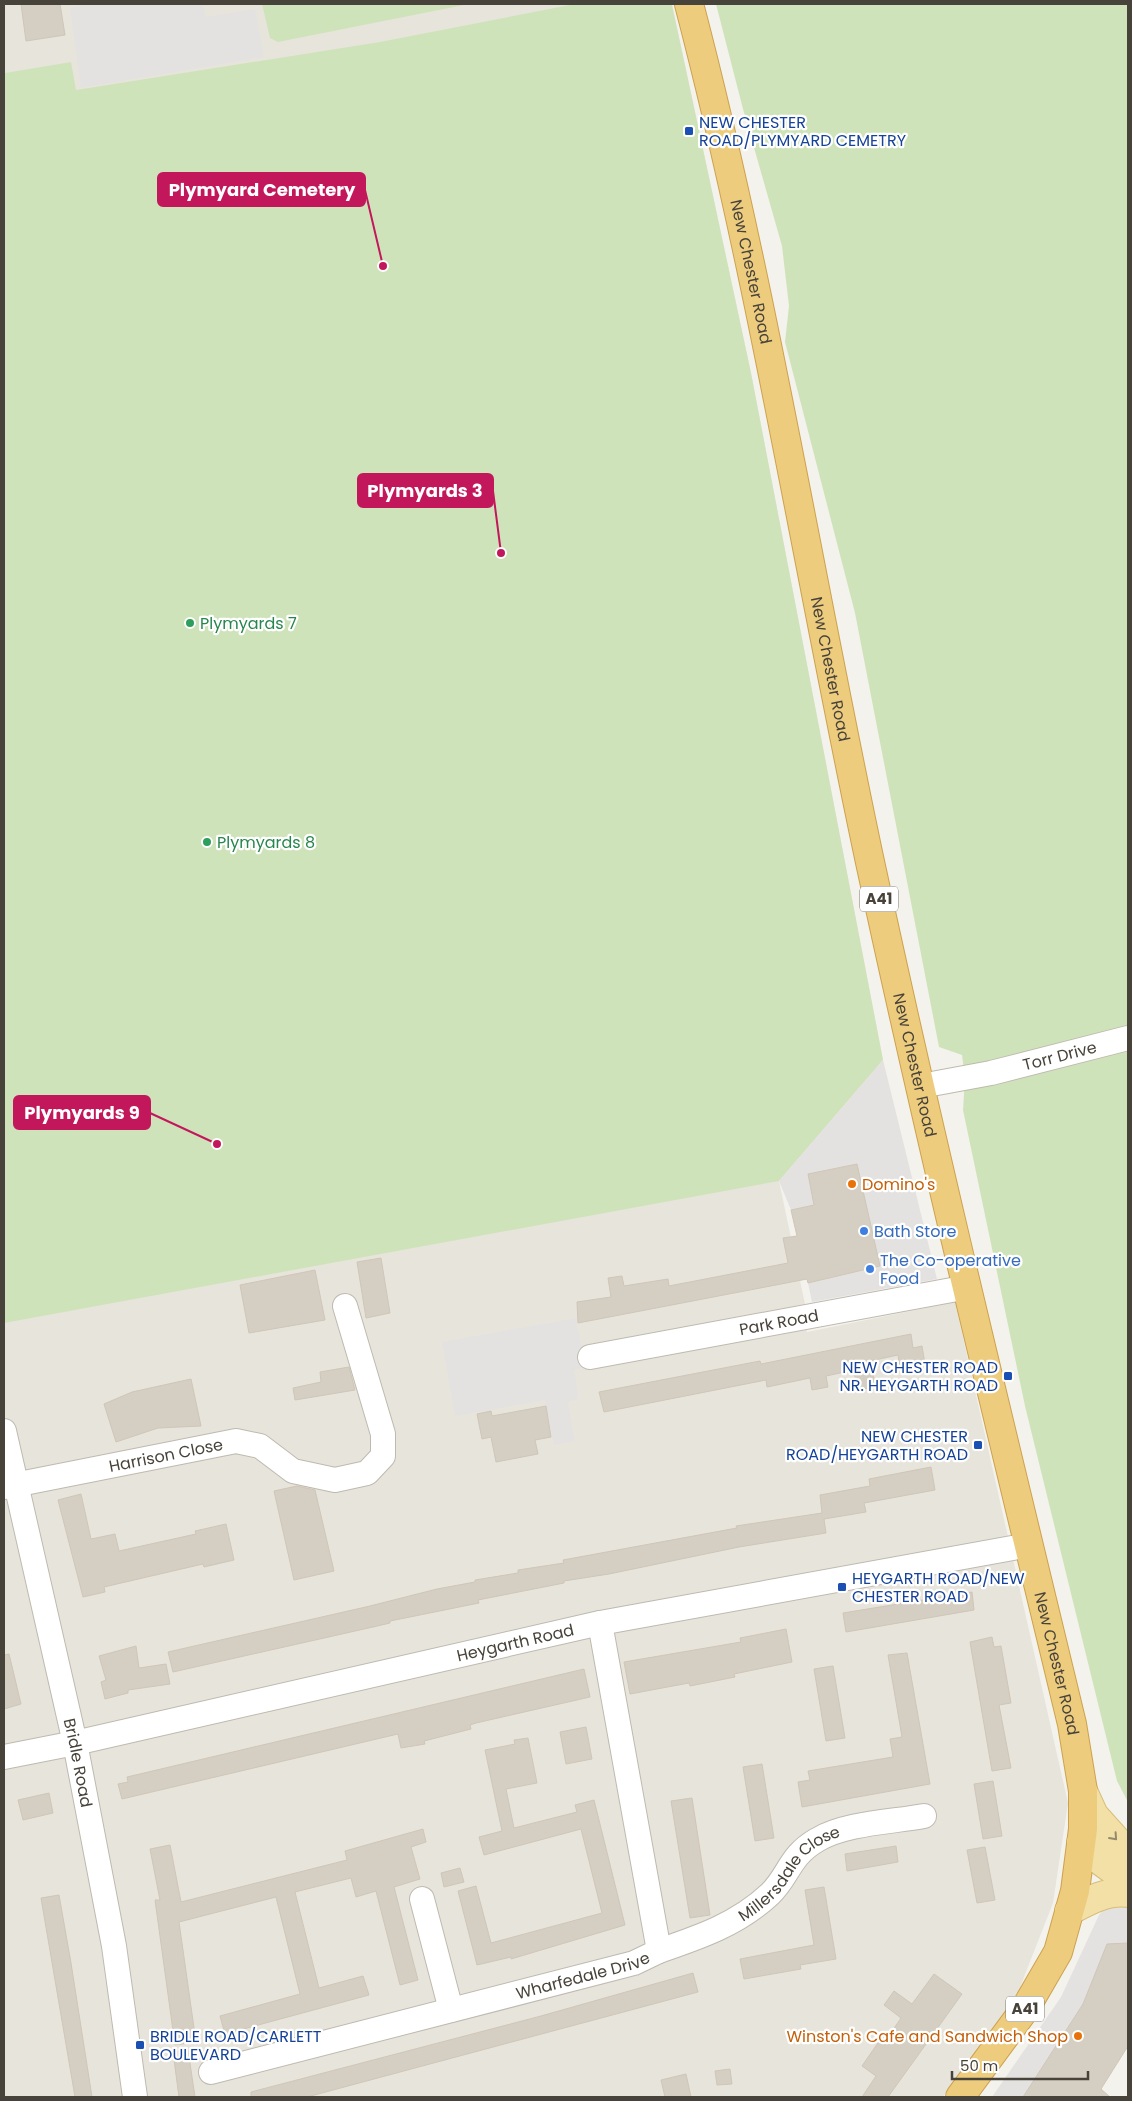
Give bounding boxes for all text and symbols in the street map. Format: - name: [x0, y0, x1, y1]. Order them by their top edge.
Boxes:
- place label: NEW CHESTER ROAD/PLYMYARD CEMETRY: [699, 111, 907, 152]
- marker: NEW CHESTER ROAD/PLYMYARD CEMETRY: [683, 125, 695, 137]
- callout: Plymyard Cemetery: [158, 173, 365, 206]
- text: Plymyard Cemetery: [169, 177, 356, 202]
- street label: New Chester Road: [724, 197, 778, 346]
- callout: Plymyards 3: [358, 474, 493, 507]
- text: Plymyards 3: [367, 478, 483, 503]
- street label: New Chester Road: [805, 595, 856, 743]
- place label: Plymyards 7: [200, 612, 297, 635]
- marker: Plymyards 7: [184, 617, 196, 629]
- place label: Plymyards 8: [217, 831, 315, 854]
- marker: Plymyards 8: [201, 836, 213, 848]
- road number: A41: [860, 886, 898, 912]
- street label: New Chester Road: [887, 991, 942, 1139]
- street label: Torr Drive: [1020, 1035, 1099, 1076]
- callout: Plymyards 9: [14, 1096, 150, 1129]
- text: Plymyards 9: [24, 1100, 140, 1125]
- place label: Domino's: [862, 1173, 935, 1196]
- marker: Domino's: [846, 1178, 858, 1190]
- place label: Bath Store: [874, 1220, 956, 1243]
- marker: Bath Store: [858, 1225, 870, 1237]
- place label: The Co-operative Food: [880, 1249, 1021, 1290]
- marker: The Co-operative Food: [864, 1263, 876, 1275]
- street label: Park Road: [737, 1304, 820, 1341]
- place label: NEW CHESTER ROAD NR. HEYGARTH ROAD: [839, 1356, 998, 1397]
- marker: NEW CHESTER ROAD NR. HEYGARTH ROAD: [1002, 1370, 1014, 1382]
- place label: NEW CHESTER ROAD/HEYGARTH ROAD: [786, 1425, 968, 1466]
- street label: Harrison Close: [107, 1433, 225, 1478]
- marker: NEW CHESTER ROAD/HEYGARTH ROAD: [972, 1439, 984, 1451]
- place label: HEYGARTH ROAD/NEW CHESTER ROAD: [852, 1567, 1025, 1608]
- marker: HEYGARTH ROAD/NEW CHESTER ROAD: [836, 1581, 848, 1593]
- street label: New Chester Road: [1028, 1589, 1085, 1737]
- street label: Heygarth Road: [455, 1618, 576, 1667]
- street label: Bridle Road: [58, 1716, 98, 1809]
- street label: Millersdale Close: [734, 1820, 843, 1927]
- one-way arrow: [1108, 1832, 1117, 1841]
- street label: Wharfedale Drive: [513, 1946, 654, 2005]
- road number: A41: [1006, 1996, 1044, 2022]
- place label: BRIDLE ROAD/CARLETT BOULEVARD: [150, 2025, 322, 2066]
- place label: Winston's Cafe and Sandwich Shop: [786, 2025, 1068, 2048]
- marker: Winston's Cafe and Sandwich Shop: [1072, 2030, 1084, 2042]
- marker: BRIDLE ROAD/CARLETT BOULEVARD: [134, 2039, 146, 2051]
- scale bar: [952, 2048, 1088, 2080]
- text: 50 m: [960, 2055, 998, 2076]

